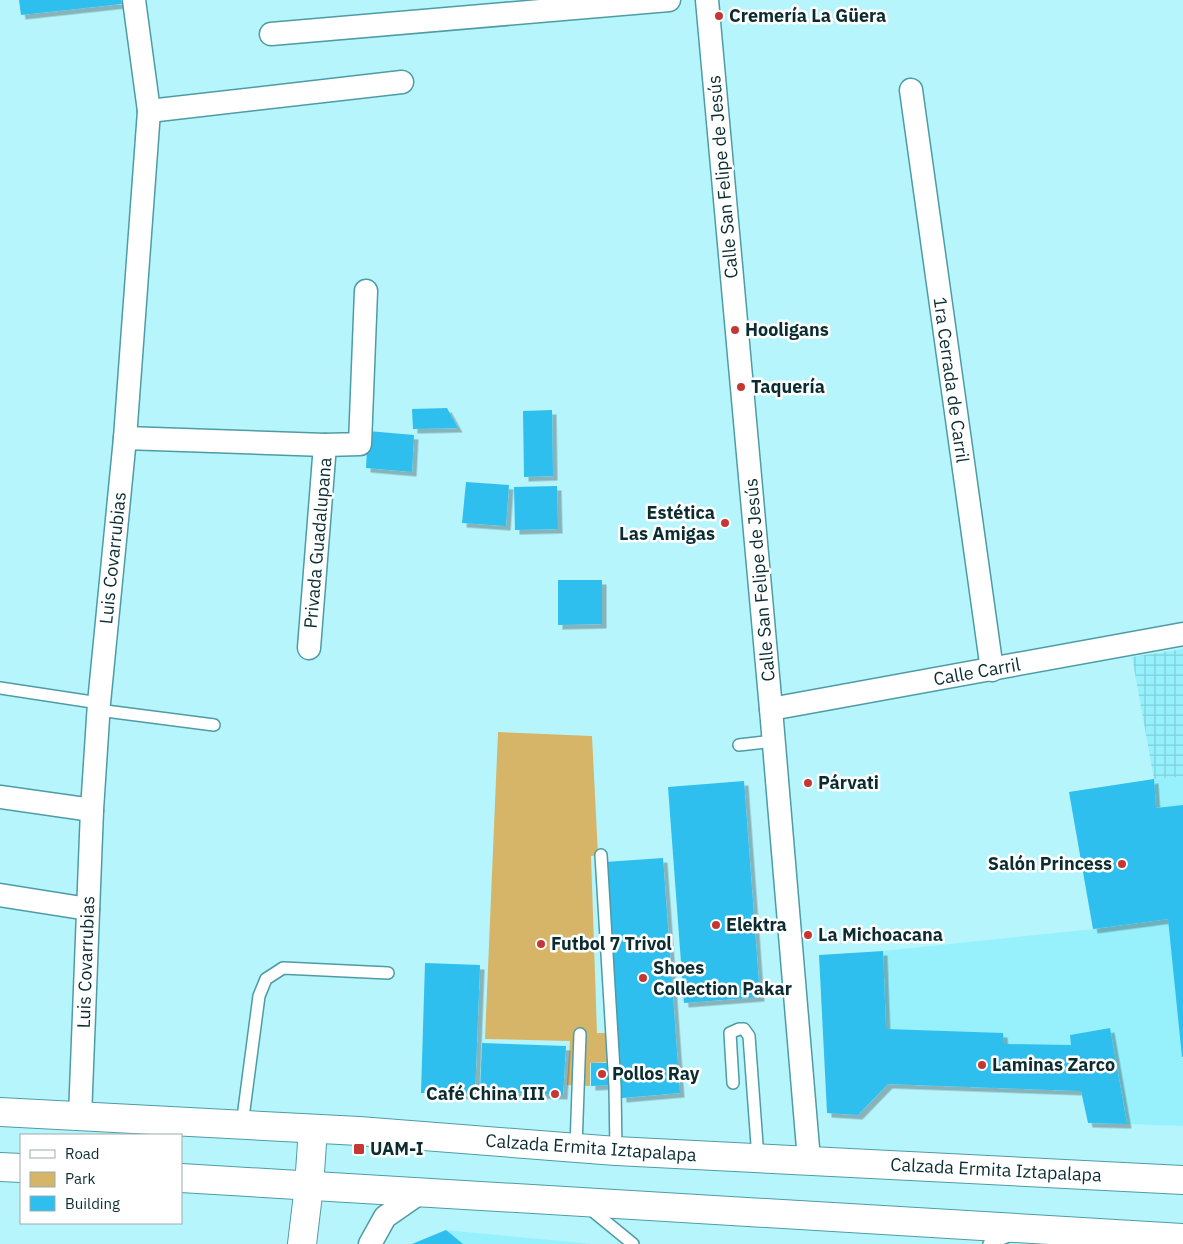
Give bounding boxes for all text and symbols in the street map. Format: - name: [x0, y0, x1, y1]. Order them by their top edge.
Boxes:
- place label: Cremería La Güera: [729, 4, 886, 27]
- marker: Cremería La Güera: [713, 10, 725, 22]
- street label: Calle San Felipe de Jesús: [702, 74, 743, 280]
- street label: 1ra Cerrada de Carril: [928, 296, 975, 464]
- place label: Hooligans: [745, 318, 829, 341]
- marker: Hooligans: [729, 324, 741, 336]
- place label: Taquería: [751, 375, 825, 398]
- marker: Taquería: [735, 381, 747, 393]
- street label: Privada Guadalupana: [299, 456, 336, 630]
- street label: Calle San Felipe de Jesús: [739, 477, 780, 683]
- street label: Luis Covarrubias: [94, 491, 131, 625]
- place label: Estética Las Amigas: [619, 501, 715, 545]
- marker: Estética Las Amigas: [719, 517, 731, 529]
- street label: Calle Carril: [932, 653, 1022, 690]
- place label: Párvati: [818, 771, 879, 794]
- marker: Párvati: [802, 777, 814, 789]
- place label: Salón Princess: [988, 852, 1112, 875]
- marker: Salón Princess: [1116, 858, 1128, 870]
- street label: Luis Covarrubias: [72, 895, 99, 1029]
- place label: Elektra: [726, 913, 787, 936]
- marker: Elektra: [710, 919, 722, 931]
- place label: La Michoacana: [818, 923, 943, 946]
- marker: La Michoacana: [802, 929, 814, 941]
- place label: Futbol 7 Trivol: [551, 932, 672, 955]
- marker: Futbol 7 Trivol: [535, 938, 547, 950]
- place label: Shoes Collection Pakar: [653, 956, 792, 1000]
- marker: Shoes Collection Pakar: [637, 972, 649, 984]
- place label: Laminas Zarco: [992, 1053, 1115, 1076]
- marker: Laminas Zarco: [976, 1059, 988, 1071]
- place label: Pollos Ray: [612, 1062, 700, 1085]
- marker: Pollos Ray: [596, 1068, 608, 1080]
- place label: Café China III: [426, 1082, 545, 1105]
- marker: Café China III: [549, 1088, 561, 1100]
- street label: Calzada Ermita Iztapalapa: [485, 1129, 698, 1166]
- legend: [20, 1134, 182, 1224]
- place label: UAM-I: [370, 1137, 424, 1160]
- marker: UAM-I: [352, 1142, 366, 1156]
- text: Road: [65, 1144, 100, 1163]
- street label: Calzada Ermita Iztapalapa: [890, 1152, 1103, 1187]
- text: Park: [65, 1169, 95, 1188]
- text: Building: [65, 1194, 120, 1213]

